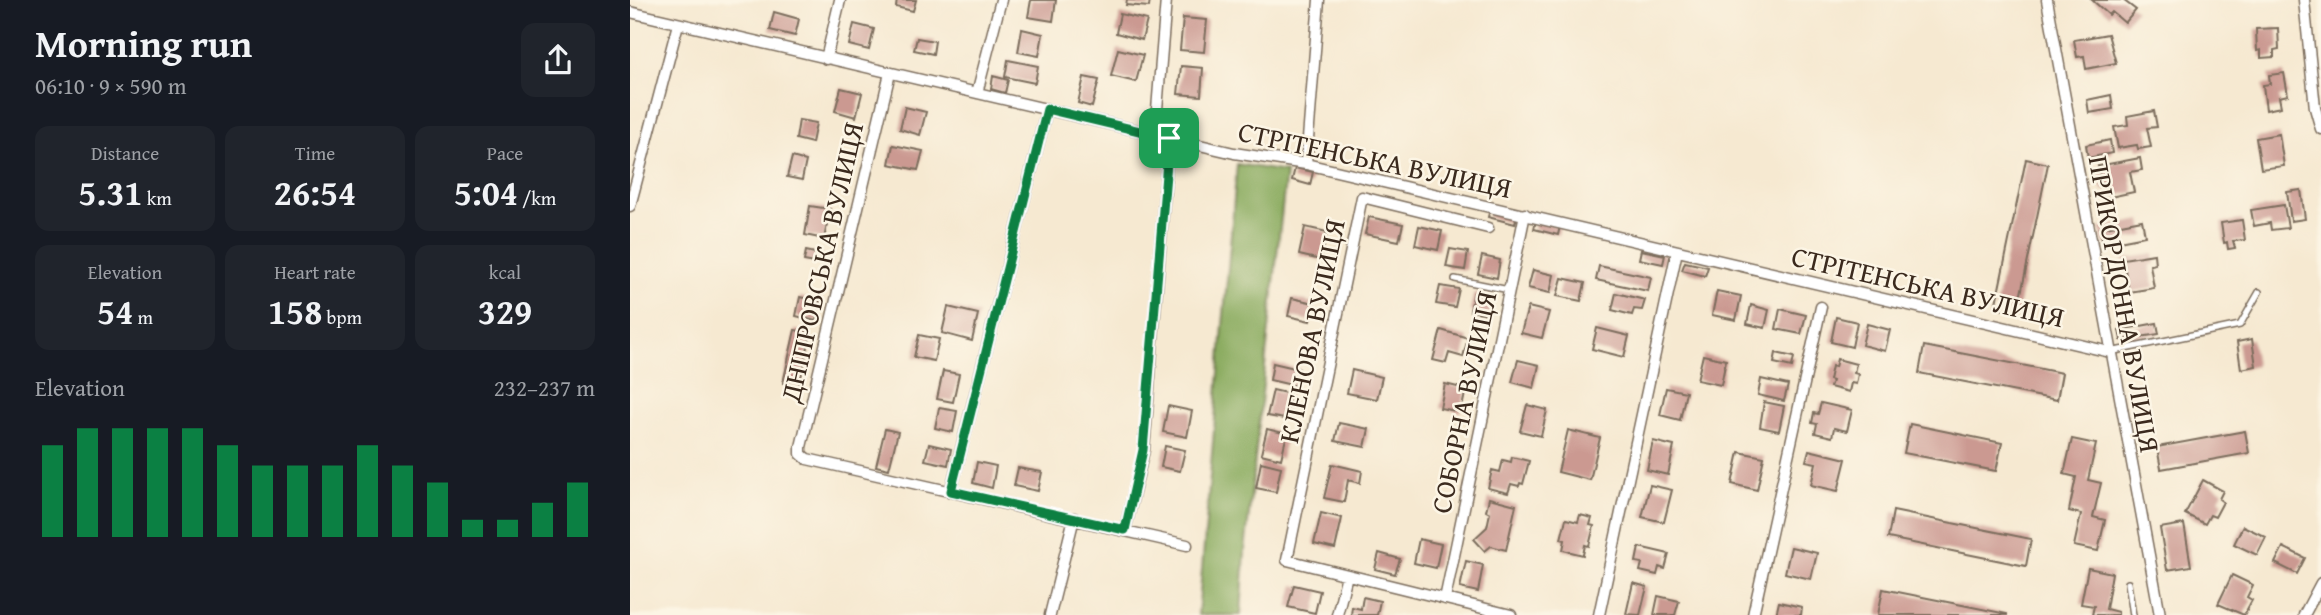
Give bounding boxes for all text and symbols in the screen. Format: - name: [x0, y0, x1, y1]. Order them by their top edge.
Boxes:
- text: Morning run: [35, 15, 252, 71]
- button: share: [521, 23, 595, 97]
- text: 06:10 · 9 × 590 m: [35, 69, 187, 102]
- pin: [1139, 108, 1199, 168]
- street label: СТРІТЕНСЬКА ВУЛИЦЯ: [1235, 110, 1515, 208]
- street label: ДНІПРОВСЬКА ВУЛИЦЯ: [769, 118, 873, 407]
- icon: arrive: [1150, 119, 1188, 157]
- text: Distance: [91, 139, 159, 167]
- text: Time: [295, 139, 335, 167]
- text: Pace: [487, 139, 523, 167]
- street label: ПРИКОРДОННА ВУЛИЦЯ: [2079, 152, 2171, 456]
- text: 5.31: [78, 167, 142, 218]
- text: 26:54: [274, 167, 356, 218]
- text: 5:04: [454, 167, 518, 218]
- text: km: [142, 184, 172, 212]
- text: /km: [518, 184, 556, 212]
- street label: КЛЕНОВА ВУЛИЦЯ: [1267, 215, 1355, 447]
- street label: СТРІТЕНСЬКА ВУЛИЦЯ: [1788, 235, 2068, 337]
- text: Elevation: [88, 258, 162, 286]
- text: Heart rate: [274, 258, 356, 286]
- text: kcal: [489, 258, 521, 286]
- text: 54: [97, 286, 133, 337]
- text: 158: [268, 286, 322, 337]
- text: 329: [478, 286, 532, 337]
- street label: СОБОРНА ВУЛИЦЯ: [1419, 287, 1507, 517]
- text: m: [133, 303, 153, 331]
- text: bpm: [322, 303, 362, 331]
- text: Elevation: [35, 371, 125, 404]
- text: 232–237 m: [494, 371, 595, 404]

